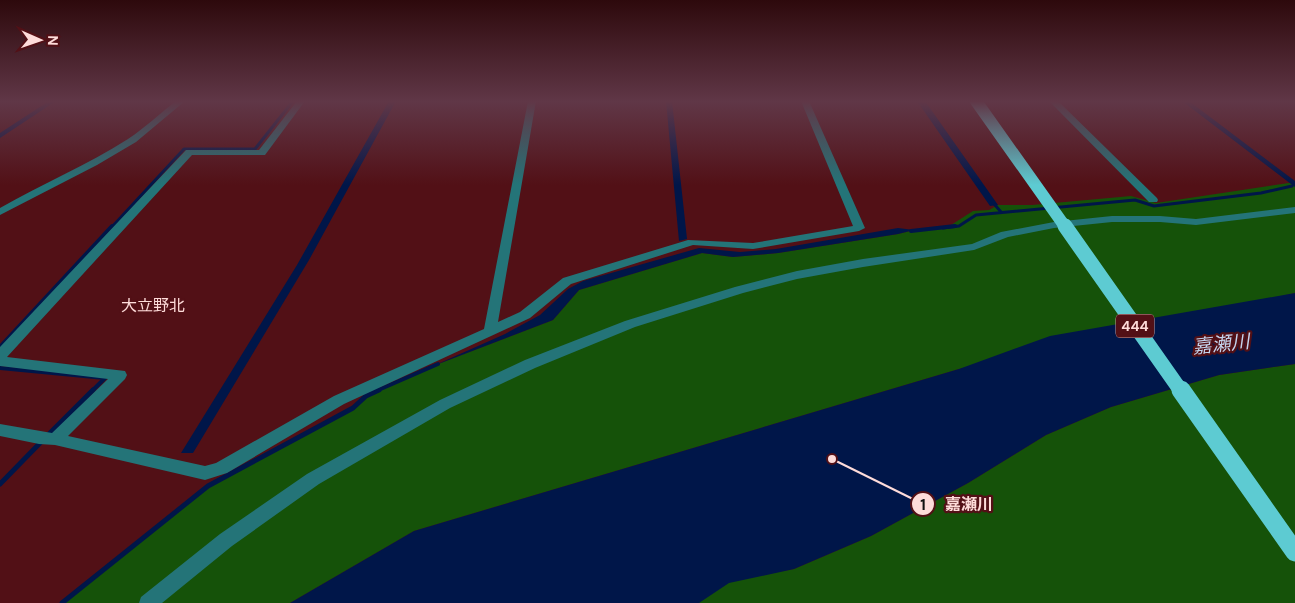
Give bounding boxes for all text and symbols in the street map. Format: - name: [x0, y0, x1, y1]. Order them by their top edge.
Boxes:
- north arrow: [15, 15, 65, 65]
- text: N: [44, 35, 62, 46]
- district label: 大立野北: [121, 295, 185, 316]
- road number: 444: [1116, 314, 1154, 338]
- water label: 嘉瀬川: [1191, 328, 1253, 359]
- callout: 嘉瀬川: [910, 489, 1003, 520]
- text: 嘉瀬川: [945, 494, 993, 515]
- text: 1: [920, 495, 926, 515]

